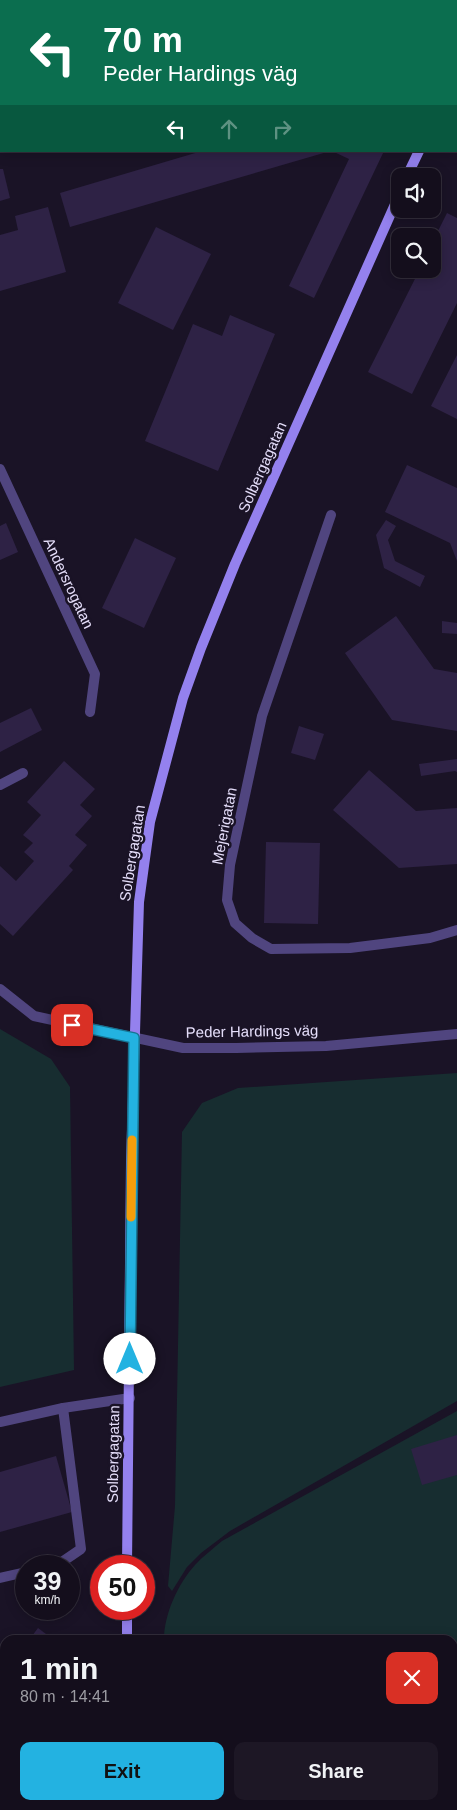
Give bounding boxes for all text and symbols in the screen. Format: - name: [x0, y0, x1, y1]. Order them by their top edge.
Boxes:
- icon: left: [20, 20, 85, 85]
- text: 70 m: [103, 20, 183, 59]
- text: Peder Hardings väg: [103, 61, 297, 86]
- icon: left: [162, 115, 190, 143]
- icon: ahead: [215, 115, 243, 143]
- icon: right: [268, 115, 296, 143]
- map controls: [391, 168, 441, 278]
- button: sound: [391, 168, 441, 218]
- button: search: [391, 228, 441, 278]
- street label: Solbergagatan: [234, 419, 290, 515]
- street label: Andersrogatan: [41, 535, 97, 631]
- street label: Mejerigatan: [208, 786, 240, 866]
- street label: Solbergagatan: [116, 803, 148, 903]
- pin: [51, 1004, 93, 1046]
- icon: arrive: [58, 1011, 86, 1039]
- street label: Peder Hardings väg: [186, 1021, 318, 1041]
- position arrow: [103, 1332, 155, 1384]
- street label: Solbergagatan: [104, 1405, 122, 1503]
- speed limit sign: 50: [90, 1555, 155, 1620]
- text: 39: [34, 1567, 61, 1595]
- text: km/h: [34, 1593, 61, 1607]
- text: 1 min: [20, 1652, 98, 1685]
- button: close: [386, 1652, 438, 1704]
- text: 80 m · 14:41: [20, 1688, 110, 1705]
- button: Exit: [20, 1742, 224, 1800]
- button: Share: [234, 1742, 438, 1800]

